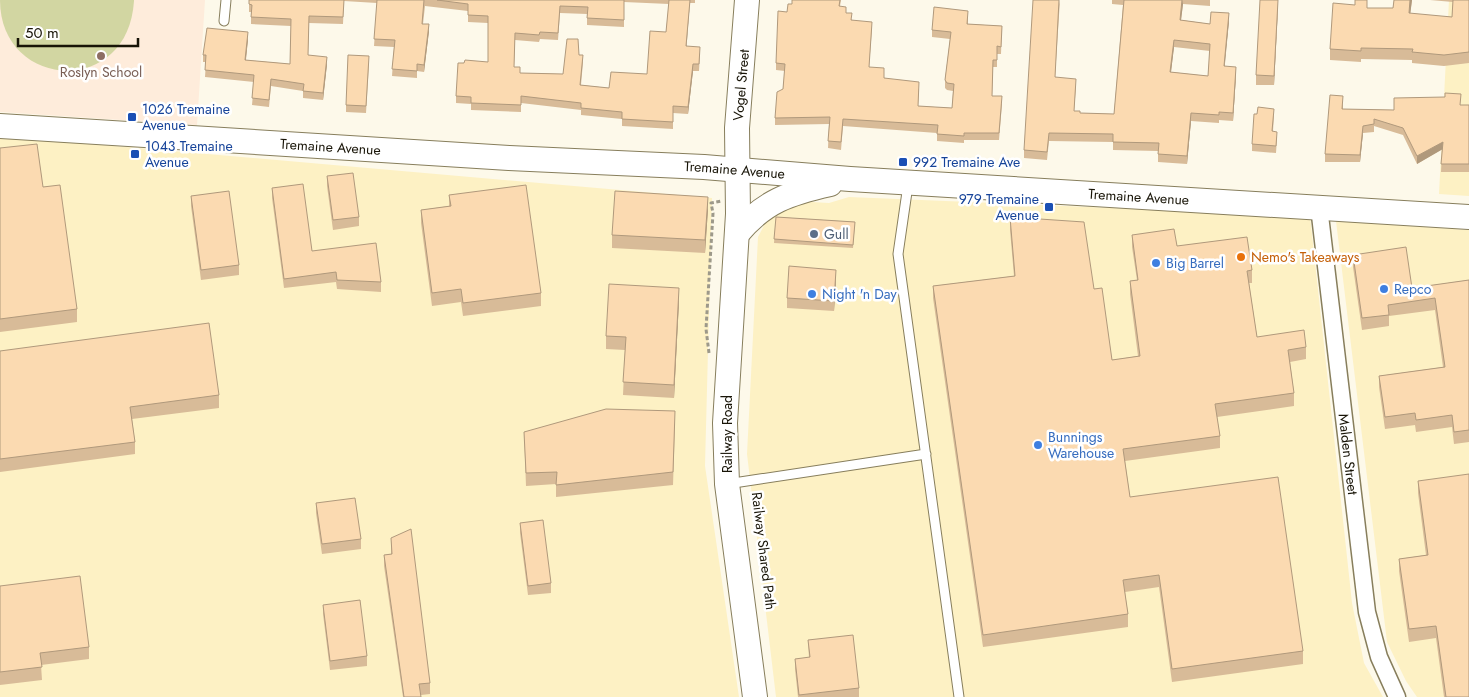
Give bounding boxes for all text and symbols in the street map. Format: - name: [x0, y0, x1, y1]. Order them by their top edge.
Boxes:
- scale bar: [18, 15, 138, 47]
- text: 50 m: [25, 22, 59, 44]
- street label: Vogel Street: [728, 48, 754, 122]
- marker: Roslyn School: [95, 50, 107, 62]
- place label: Roslyn School: [60, 62, 142, 82]
- place label: 1026 Tremaine Avenue: [142, 99, 230, 135]
- marker: 1026 Tremaine Avenue: [126, 111, 138, 123]
- street label: Tremaine Avenue: [279, 134, 381, 160]
- place label: 1043 Tremaine Avenue: [145, 136, 233, 172]
- marker: 1043 Tremaine Avenue: [129, 148, 141, 160]
- place label: 992 Tremaine Ave: [913, 152, 1020, 172]
- street label: Tremaine Avenue: [684, 156, 786, 184]
- marker: 992 Tremaine Ave: [897, 156, 909, 168]
- street label: Tremaine Avenue: [1088, 184, 1190, 210]
- place label: 979 Tremaine Avenue: [959, 189, 1039, 225]
- marker: 979 Tremaine Avenue: [1043, 201, 1055, 213]
- place label: Gull: [824, 224, 849, 244]
- marker: Gull: [808, 228, 820, 240]
- place label: Nemo's Takeaways: [1251, 247, 1360, 267]
- marker: Nemo's Takeaways: [1235, 251, 1247, 263]
- place label: Big Barrel: [1166, 253, 1224, 273]
- marker: Big Barrel: [1150, 257, 1162, 269]
- place label: Repco: [1394, 279, 1432, 299]
- marker: Repco: [1378, 283, 1390, 295]
- place label: Night 'n Day: [822, 284, 897, 304]
- marker: Night 'n Day: [806, 288, 818, 300]
- street label: Railway Road: [717, 395, 737, 473]
- street label: Malden Street: [1334, 413, 1363, 497]
- place label: Bunnings Warehouse: [1048, 427, 1114, 463]
- marker: Bunnings Warehouse: [1032, 439, 1044, 451]
- street label: Railway Shared Path: [747, 491, 781, 611]

